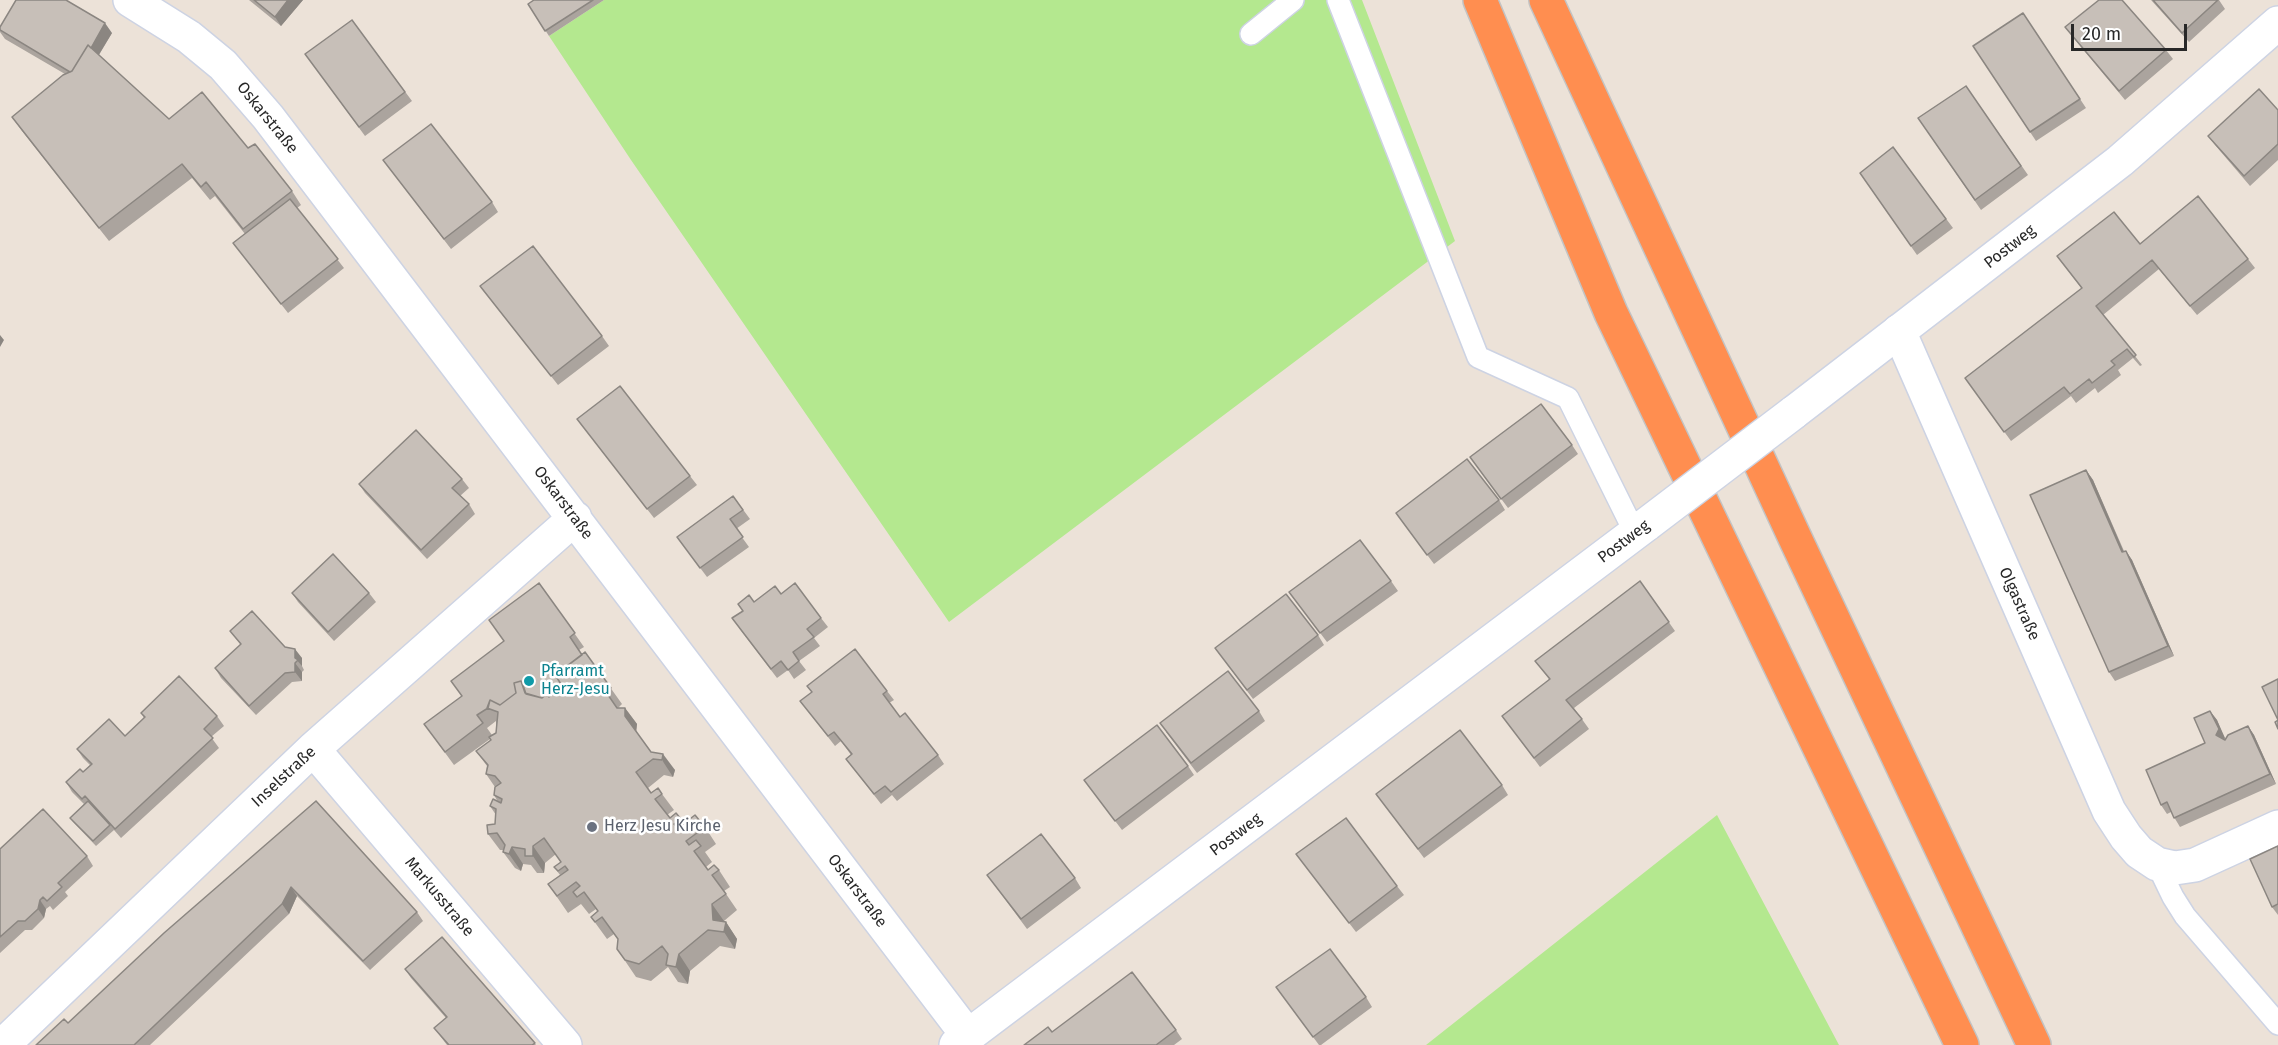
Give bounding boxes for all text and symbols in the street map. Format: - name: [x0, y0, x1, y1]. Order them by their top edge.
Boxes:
- scale bar: [2074, 12, 2190, 50]
- text: 20 m: [2082, 23, 2121, 45]
- street label: Oskarstraße: [232, 78, 302, 158]
- street label: Postweg: [1980, 221, 2040, 273]
- street label: Oskarstraße: [529, 463, 597, 543]
- street label: Postweg: [1594, 516, 1654, 568]
- street label: Olgastraße: [1994, 564, 2044, 644]
- place label: Pfarramt Herz-Jesu: [541, 662, 610, 700]
- marker: Pfarramt Herz-Jesu: [522, 674, 536, 688]
- street label: Inselstraße: [248, 742, 320, 812]
- street label: Postweg: [1206, 809, 1266, 861]
- place label: Herz Jesu Kirche: [604, 817, 721, 837]
- marker: Herz Jesu Kirche: [585, 820, 599, 834]
- street label: Oskarstraße: [823, 851, 891, 931]
- street label: Markusstraße: [400, 853, 478, 941]

